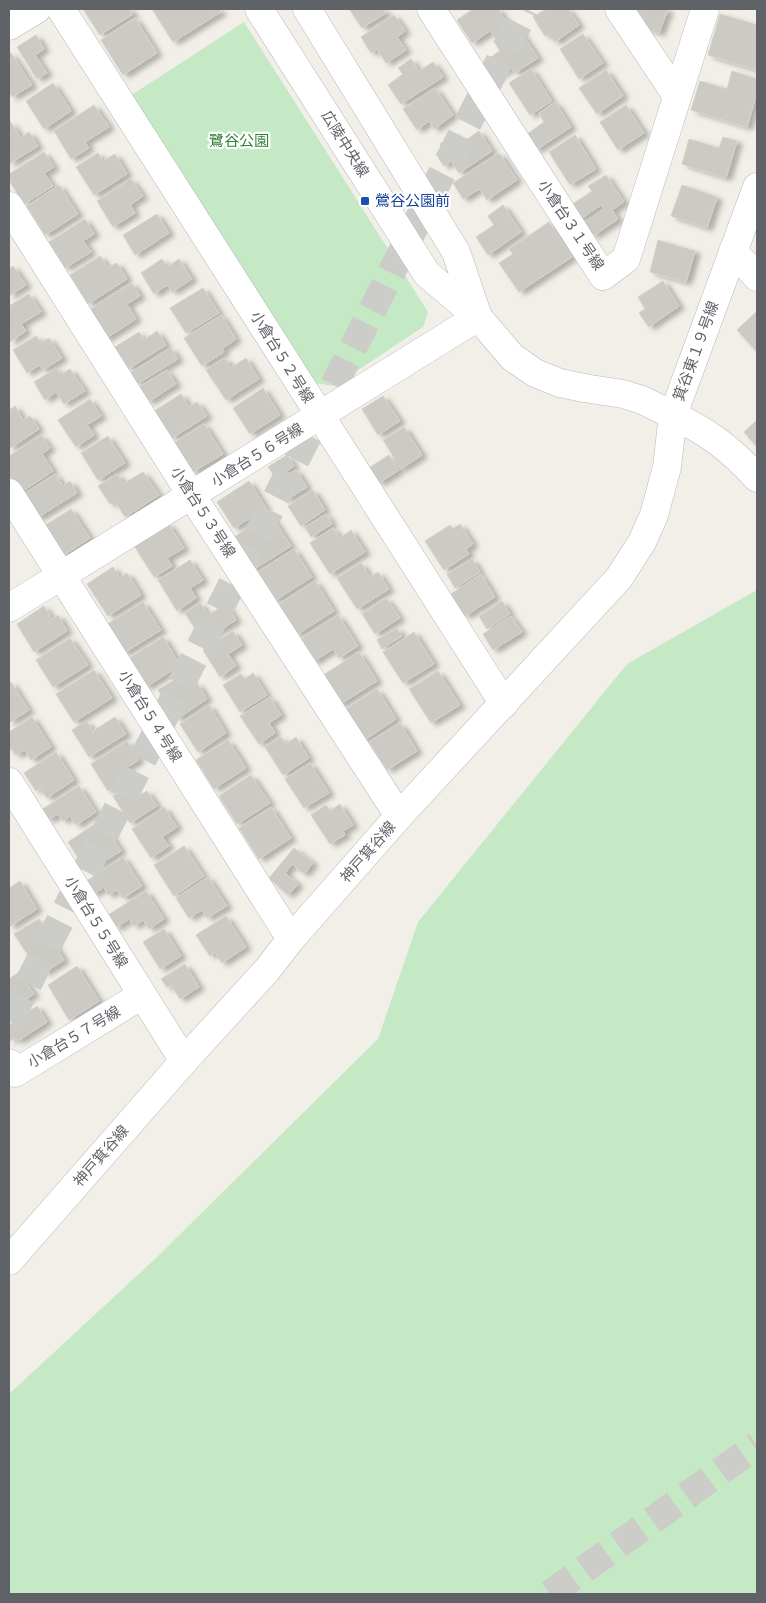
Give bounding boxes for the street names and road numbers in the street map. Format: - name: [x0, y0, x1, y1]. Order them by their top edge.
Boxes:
- street label: 広陵中央線: [318, 107, 373, 180]
- street label: 小倉台３１号線: [535, 176, 609, 273]
- street label: 箕谷東１９号線: [669, 298, 721, 403]
- street label: 小倉台５２号線: [247, 307, 318, 406]
- street label: 小倉台５６号線: [207, 419, 306, 490]
- street label: 小倉台５３号線: [168, 463, 240, 560]
- street label: 小倉台５４号線: [115, 666, 186, 765]
- street label: 神戸箕谷線: [336, 817, 399, 886]
- street label: 小倉台５５号線: [61, 872, 132, 971]
- street label: 小倉台５７号線: [24, 1001, 123, 1071]
- street label: 神戸箕谷線: [69, 1121, 132, 1190]

